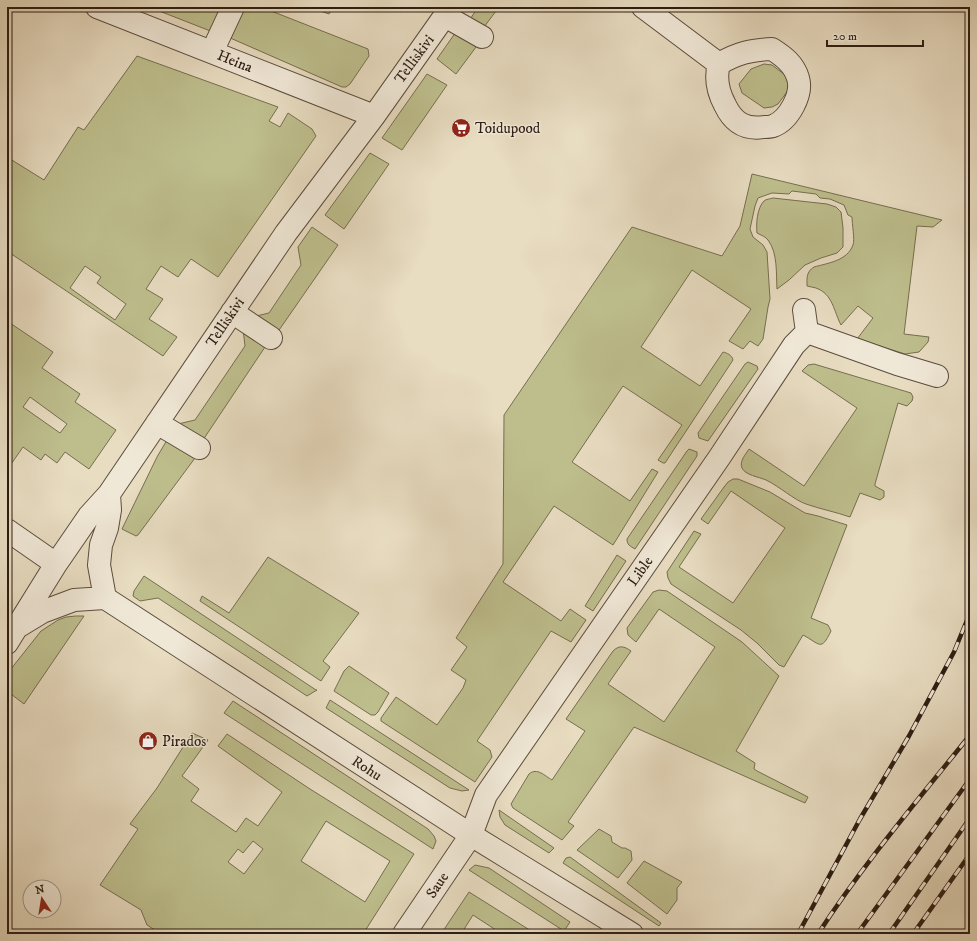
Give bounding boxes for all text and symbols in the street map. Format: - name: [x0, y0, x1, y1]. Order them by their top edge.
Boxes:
- scale bar: [827, 22, 923, 48]
- text: 20 m: [833, 29, 857, 44]
- street label: Telliskivi: [390, 31, 439, 87]
- street label: Heina: [214, 46, 256, 77]
- supermarket icon: Toidupood: [450, 117, 472, 139]
- place label: Toidupood: [475, 119, 541, 138]
- street label: Telliskivi: [202, 294, 249, 351]
- street label: Lible: [623, 553, 657, 590]
- shop icon: Pirados: [137, 730, 159, 752]
- place label: Pirados: [162, 732, 206, 751]
- street label: Rohu: [348, 752, 385, 785]
- street label: Saue: [422, 868, 453, 902]
- north arrow: [22, 879, 62, 919]
- text: N: [34, 882, 46, 898]

